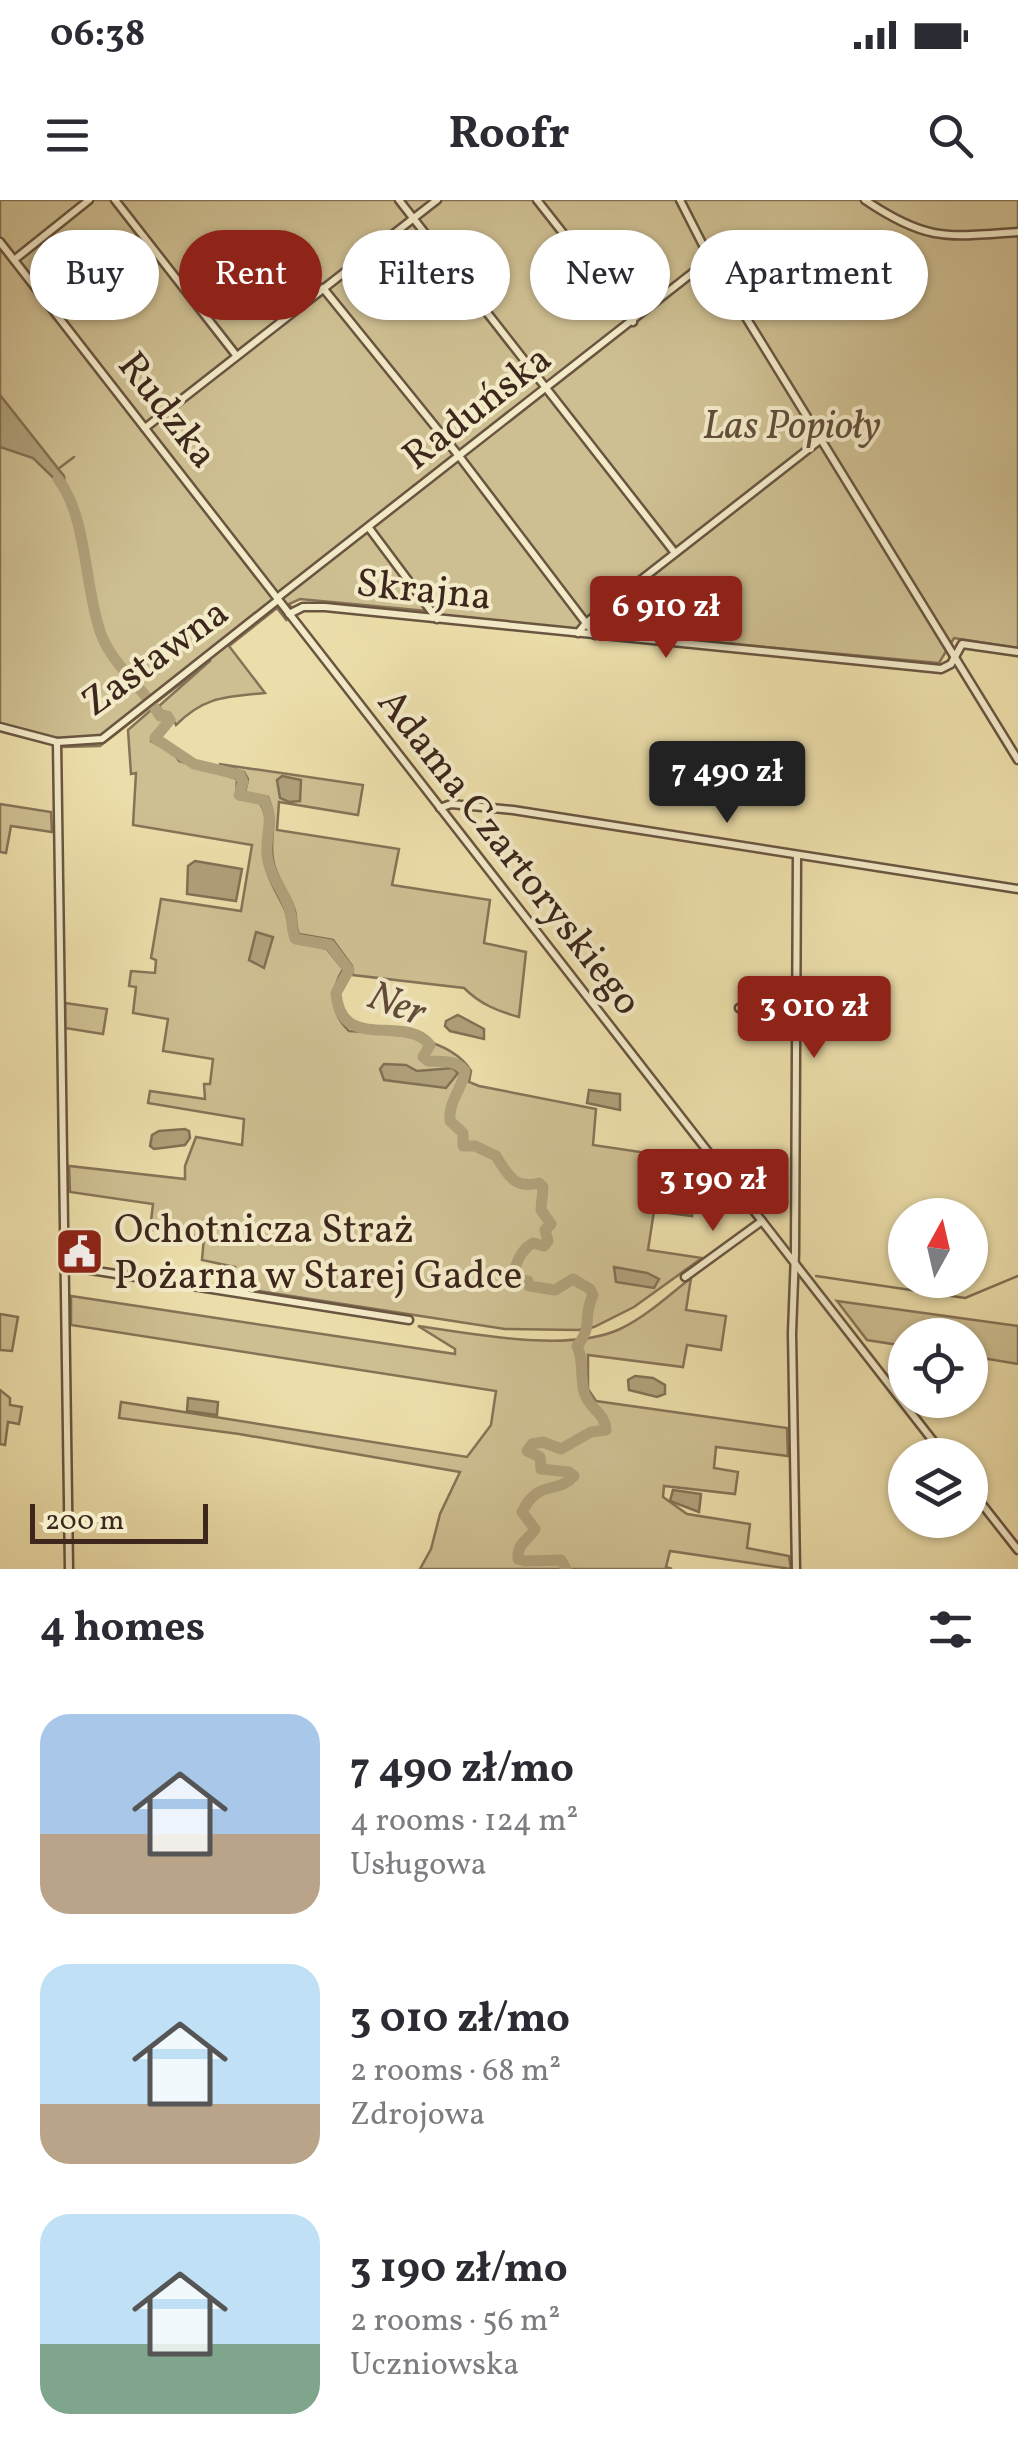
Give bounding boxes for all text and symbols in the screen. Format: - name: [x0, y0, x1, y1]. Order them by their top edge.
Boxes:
- text: 06:38: [50, 9, 145, 62]
- text: Roofr: [448, 104, 570, 167]
- icon: menu: [40, 108, 95, 163]
- icon: search: [923, 108, 978, 163]
- chip: Buy: [30, 230, 159, 320]
- chip: Rent: [179, 230, 322, 320]
- chip: Filters: [342, 230, 510, 320]
- chip: New: [530, 230, 670, 320]
- chip: Apartment: [690, 230, 928, 320]
- street label: Raduńska: [392, 333, 565, 485]
- street label: Rudzka: [102, 341, 229, 482]
- park label: Las Popioły: [703, 400, 881, 456]
- street label: Skrajna: [353, 557, 494, 627]
- pin: 6 910 zł: [563, 576, 769, 661]
- text: 6 910 zł: [612, 586, 720, 630]
- street label: Zastawna: [71, 587, 241, 732]
- street label: Adama Czartoryskiego: [362, 678, 653, 1029]
- pin: 7 490 zł: [624, 741, 830, 826]
- text: 7 490 zł: [671, 751, 783, 795]
- water label: Ner: [358, 968, 435, 1044]
- pin: 3 010 zł: [711, 976, 917, 1061]
- text: 3 010 zł: [760, 986, 868, 1030]
- pin: 3 190 zł: [610, 1149, 816, 1234]
- text: 3 190 zł: [660, 1159, 766, 1203]
- north arrow: [888, 1198, 988, 1298]
- map controls: [888, 1198, 988, 1538]
- place label: Ochotnicza Straż Pożarna w Starej Gadce: [114, 1204, 522, 1306]
- public building icon: Ochotnicza Straż Pożarna w Starej Gadce: [53, 1225, 105, 1277]
- button: locate: [888, 1318, 988, 1418]
- button: layers: [888, 1438, 988, 1538]
- scale bar: [30, 1499, 208, 1544]
- text: 200 m: [45, 1502, 124, 1541]
- text: 4 homes: [40, 1600, 205, 1659]
- icon: filters: [923, 1602, 978, 1657]
- text: 7 490 zł/mo: [350, 1741, 574, 1800]
- icon: home: [120, 1754, 240, 1874]
- text: 4 rooms · 124 m²: [350, 1800, 578, 1844]
- text: Usługowa: [350, 1844, 487, 1888]
- text: 3 010 zł/mo: [350, 1991, 570, 2050]
- icon: home: [120, 2004, 240, 2124]
- text: 2 rooms · 68 m²: [350, 2050, 561, 2094]
- text: Zdrojowa: [350, 2094, 485, 2138]
- text: 3 190 zł/mo: [350, 2241, 568, 2300]
- icon: home: [120, 2254, 240, 2374]
- text: 2 rooms · 56 m²: [350, 2300, 560, 2344]
- text: Uczniowska: [350, 2344, 519, 2388]

